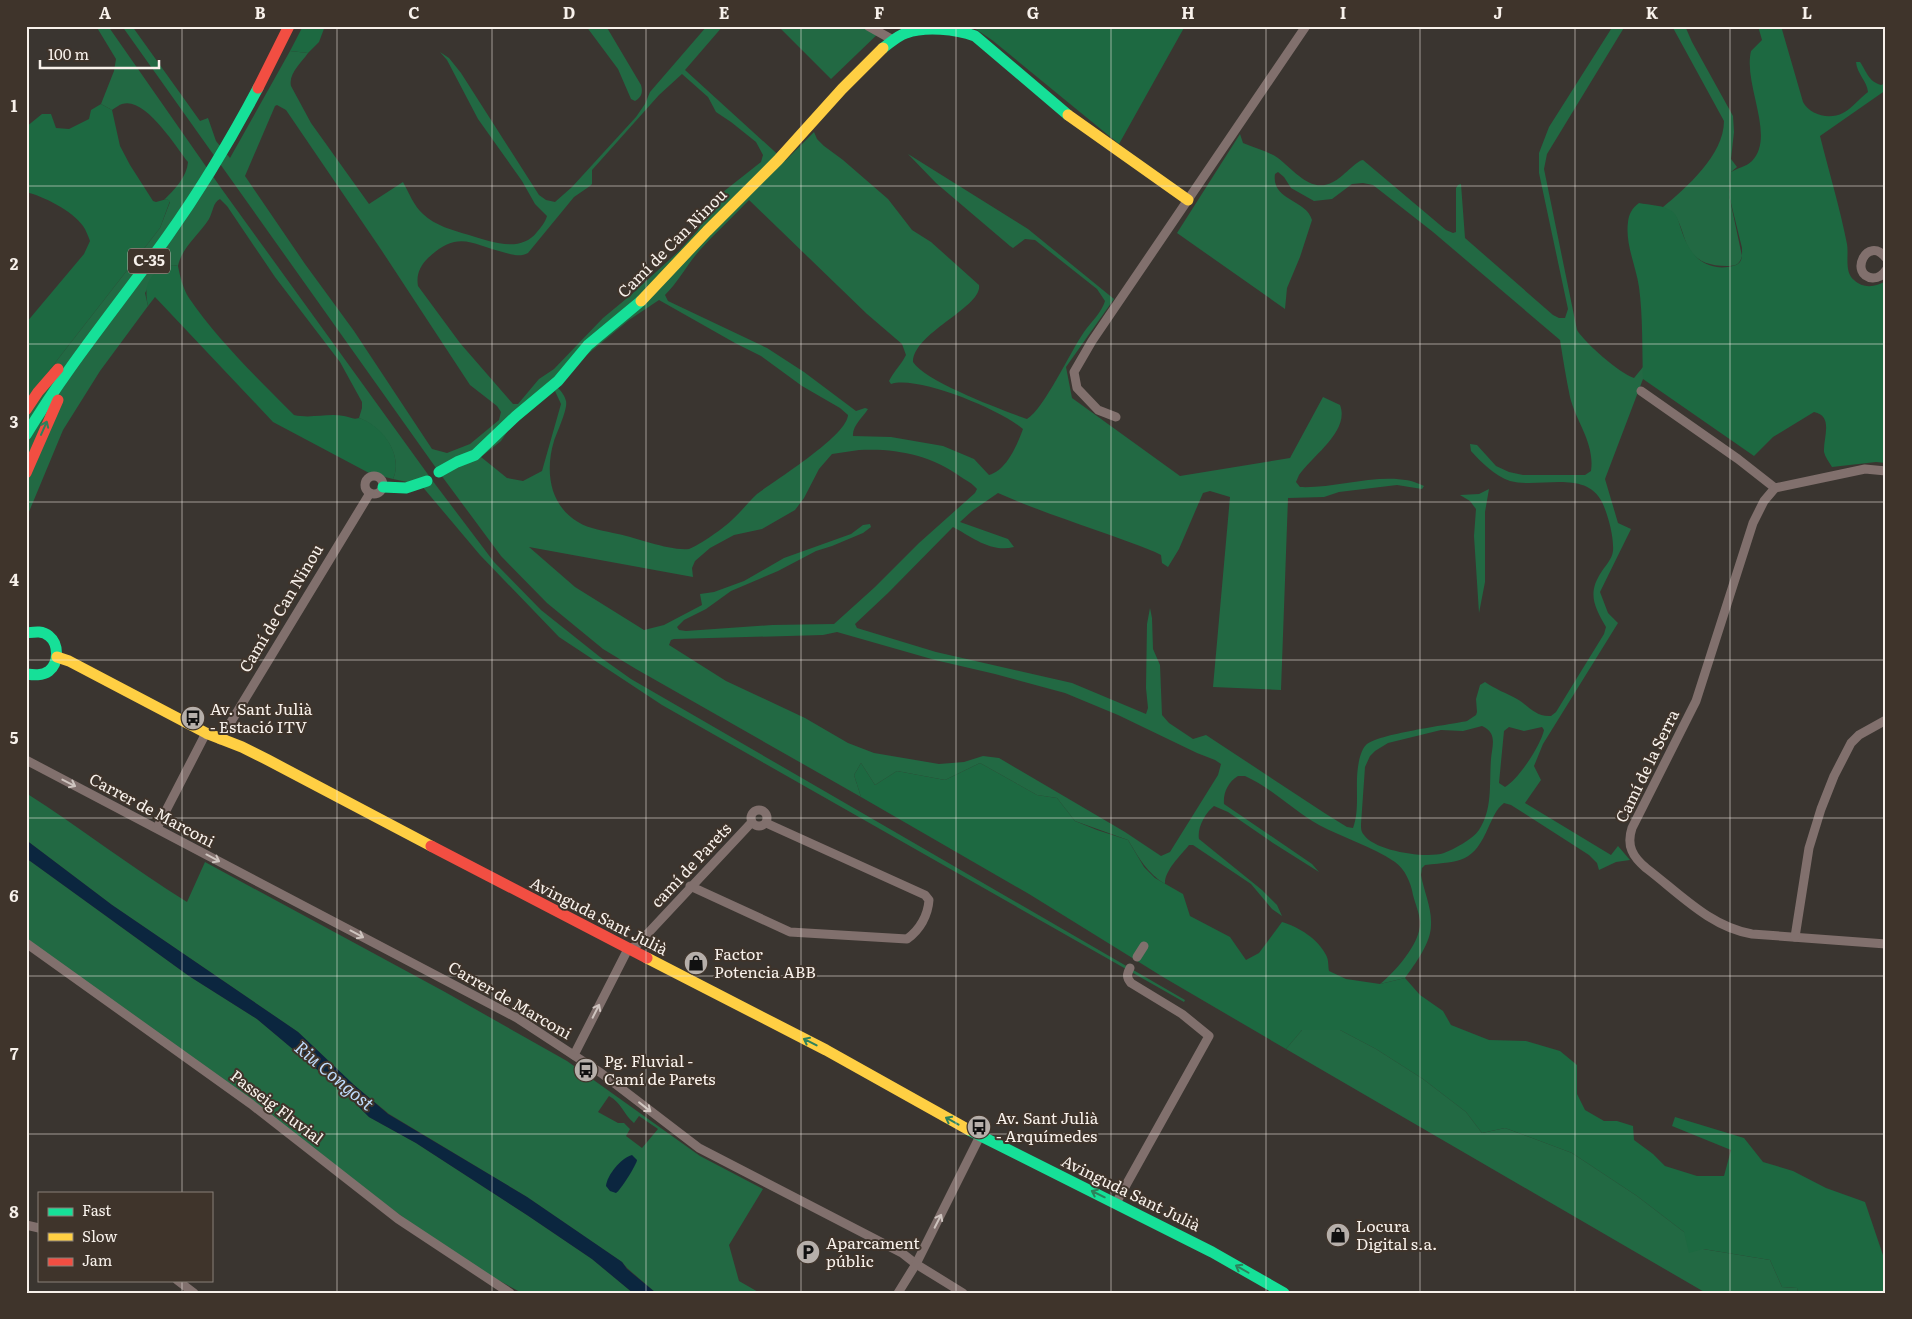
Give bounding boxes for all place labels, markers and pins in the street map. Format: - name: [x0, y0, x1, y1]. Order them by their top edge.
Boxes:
- place label: Av. Sant Julià - Estació ITV: [210, 696, 313, 738]
- bus stop icon: Av. Sant Julià - Estació ITV: [180, 705, 206, 731]
- place label: Factor Potencia ABB: [714, 941, 816, 983]
- shop icon: Factor Potencia ABB: [683, 950, 709, 976]
- place label: Pg. Fluvial - Camí de Parets: [604, 1048, 716, 1090]
- bus stop icon: Pg. Fluvial - Camí de Parets: [573, 1057, 599, 1083]
- place label: Av. Sant Julià - Arquímedes: [996, 1105, 1099, 1147]
- bus stop icon: Av. Sant Julià - Arquímedes: [966, 1114, 992, 1140]
- place label: Locura Digital s.a.: [1356, 1213, 1437, 1255]
- shop icon: Locura Digital s.a.: [1325, 1222, 1351, 1248]
- place label: Aparcament públic: [826, 1230, 920, 1272]
- parking icon: Aparcament públic: [795, 1239, 821, 1265]

